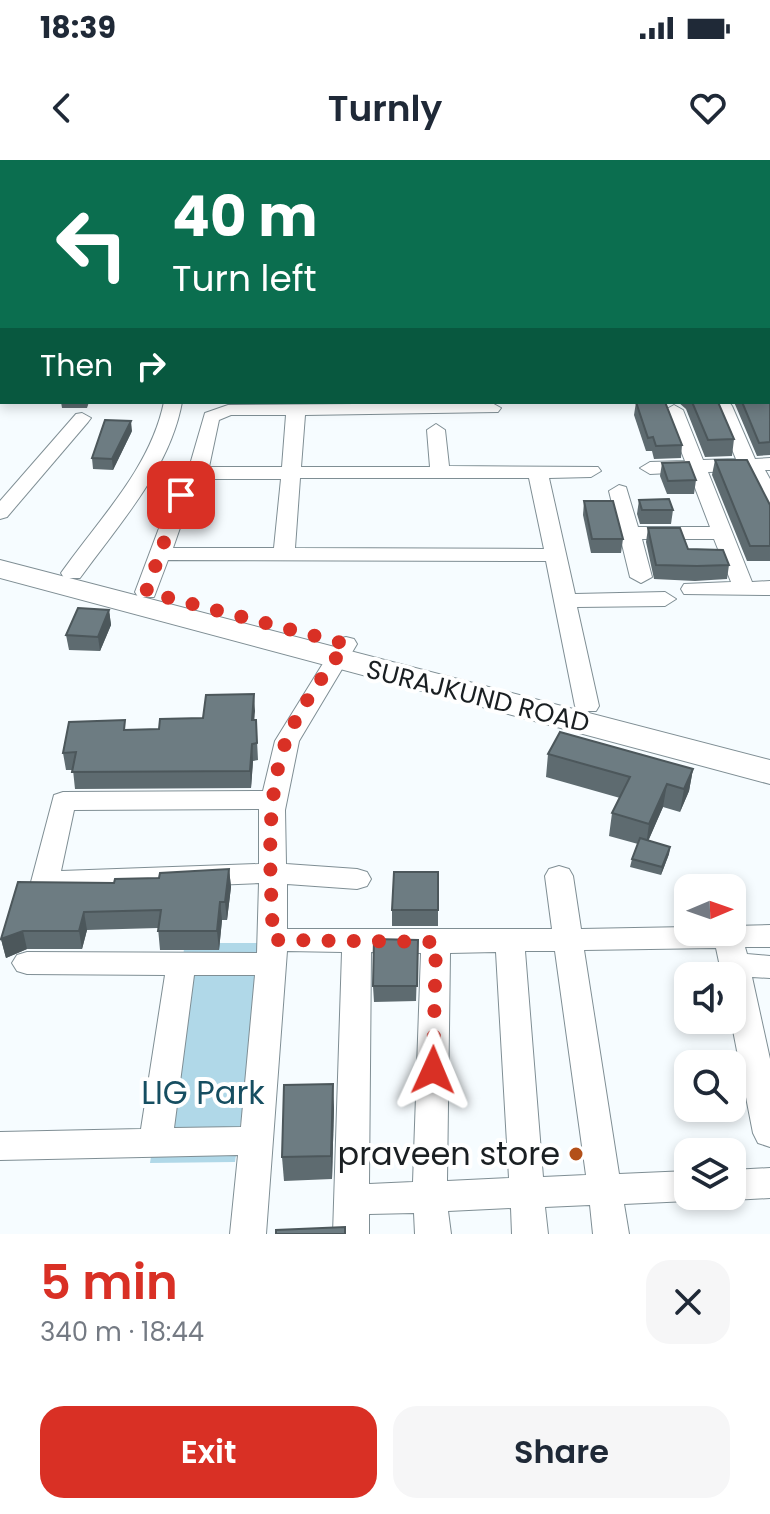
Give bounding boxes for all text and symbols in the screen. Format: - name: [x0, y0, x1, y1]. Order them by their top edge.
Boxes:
- text: 18:39: [40, 6, 116, 49]
- text: Turnly: [328, 83, 442, 134]
- icon: back: [40, 86, 84, 130]
- icon: heart: [686, 86, 730, 130]
- text: 40 m: [172, 177, 318, 256]
- icon: left: [40, 192, 144, 296]
- text: Turn left: [172, 253, 317, 304]
- text: Then: [40, 344, 113, 387]
- icon: right: [129, 344, 173, 388]
- pin: [147, 461, 215, 529]
- icon: arrive: [159, 473, 203, 517]
- street label: SURAJKUND ROAD: [363, 651, 593, 741]
- north arrow: [674, 874, 746, 946]
- map controls: [674, 874, 746, 1210]
- button: sound: [674, 962, 746, 1034]
- position arrow: [391, 1028, 475, 1112]
- button: search: [674, 1050, 746, 1122]
- park label: LIG Park: [141, 1070, 265, 1115]
- place label: praveen store: [338, 1131, 560, 1176]
- button: layers: [674, 1138, 746, 1210]
- marker: praveen store: [567, 1145, 585, 1163]
- text: 5 min: [40, 1249, 178, 1316]
- button: close: [646, 1260, 730, 1344]
- text: 340 m · 18:44: [40, 1314, 204, 1350]
- button: Exit: [40, 1406, 377, 1498]
- button: Share: [393, 1406, 730, 1498]

